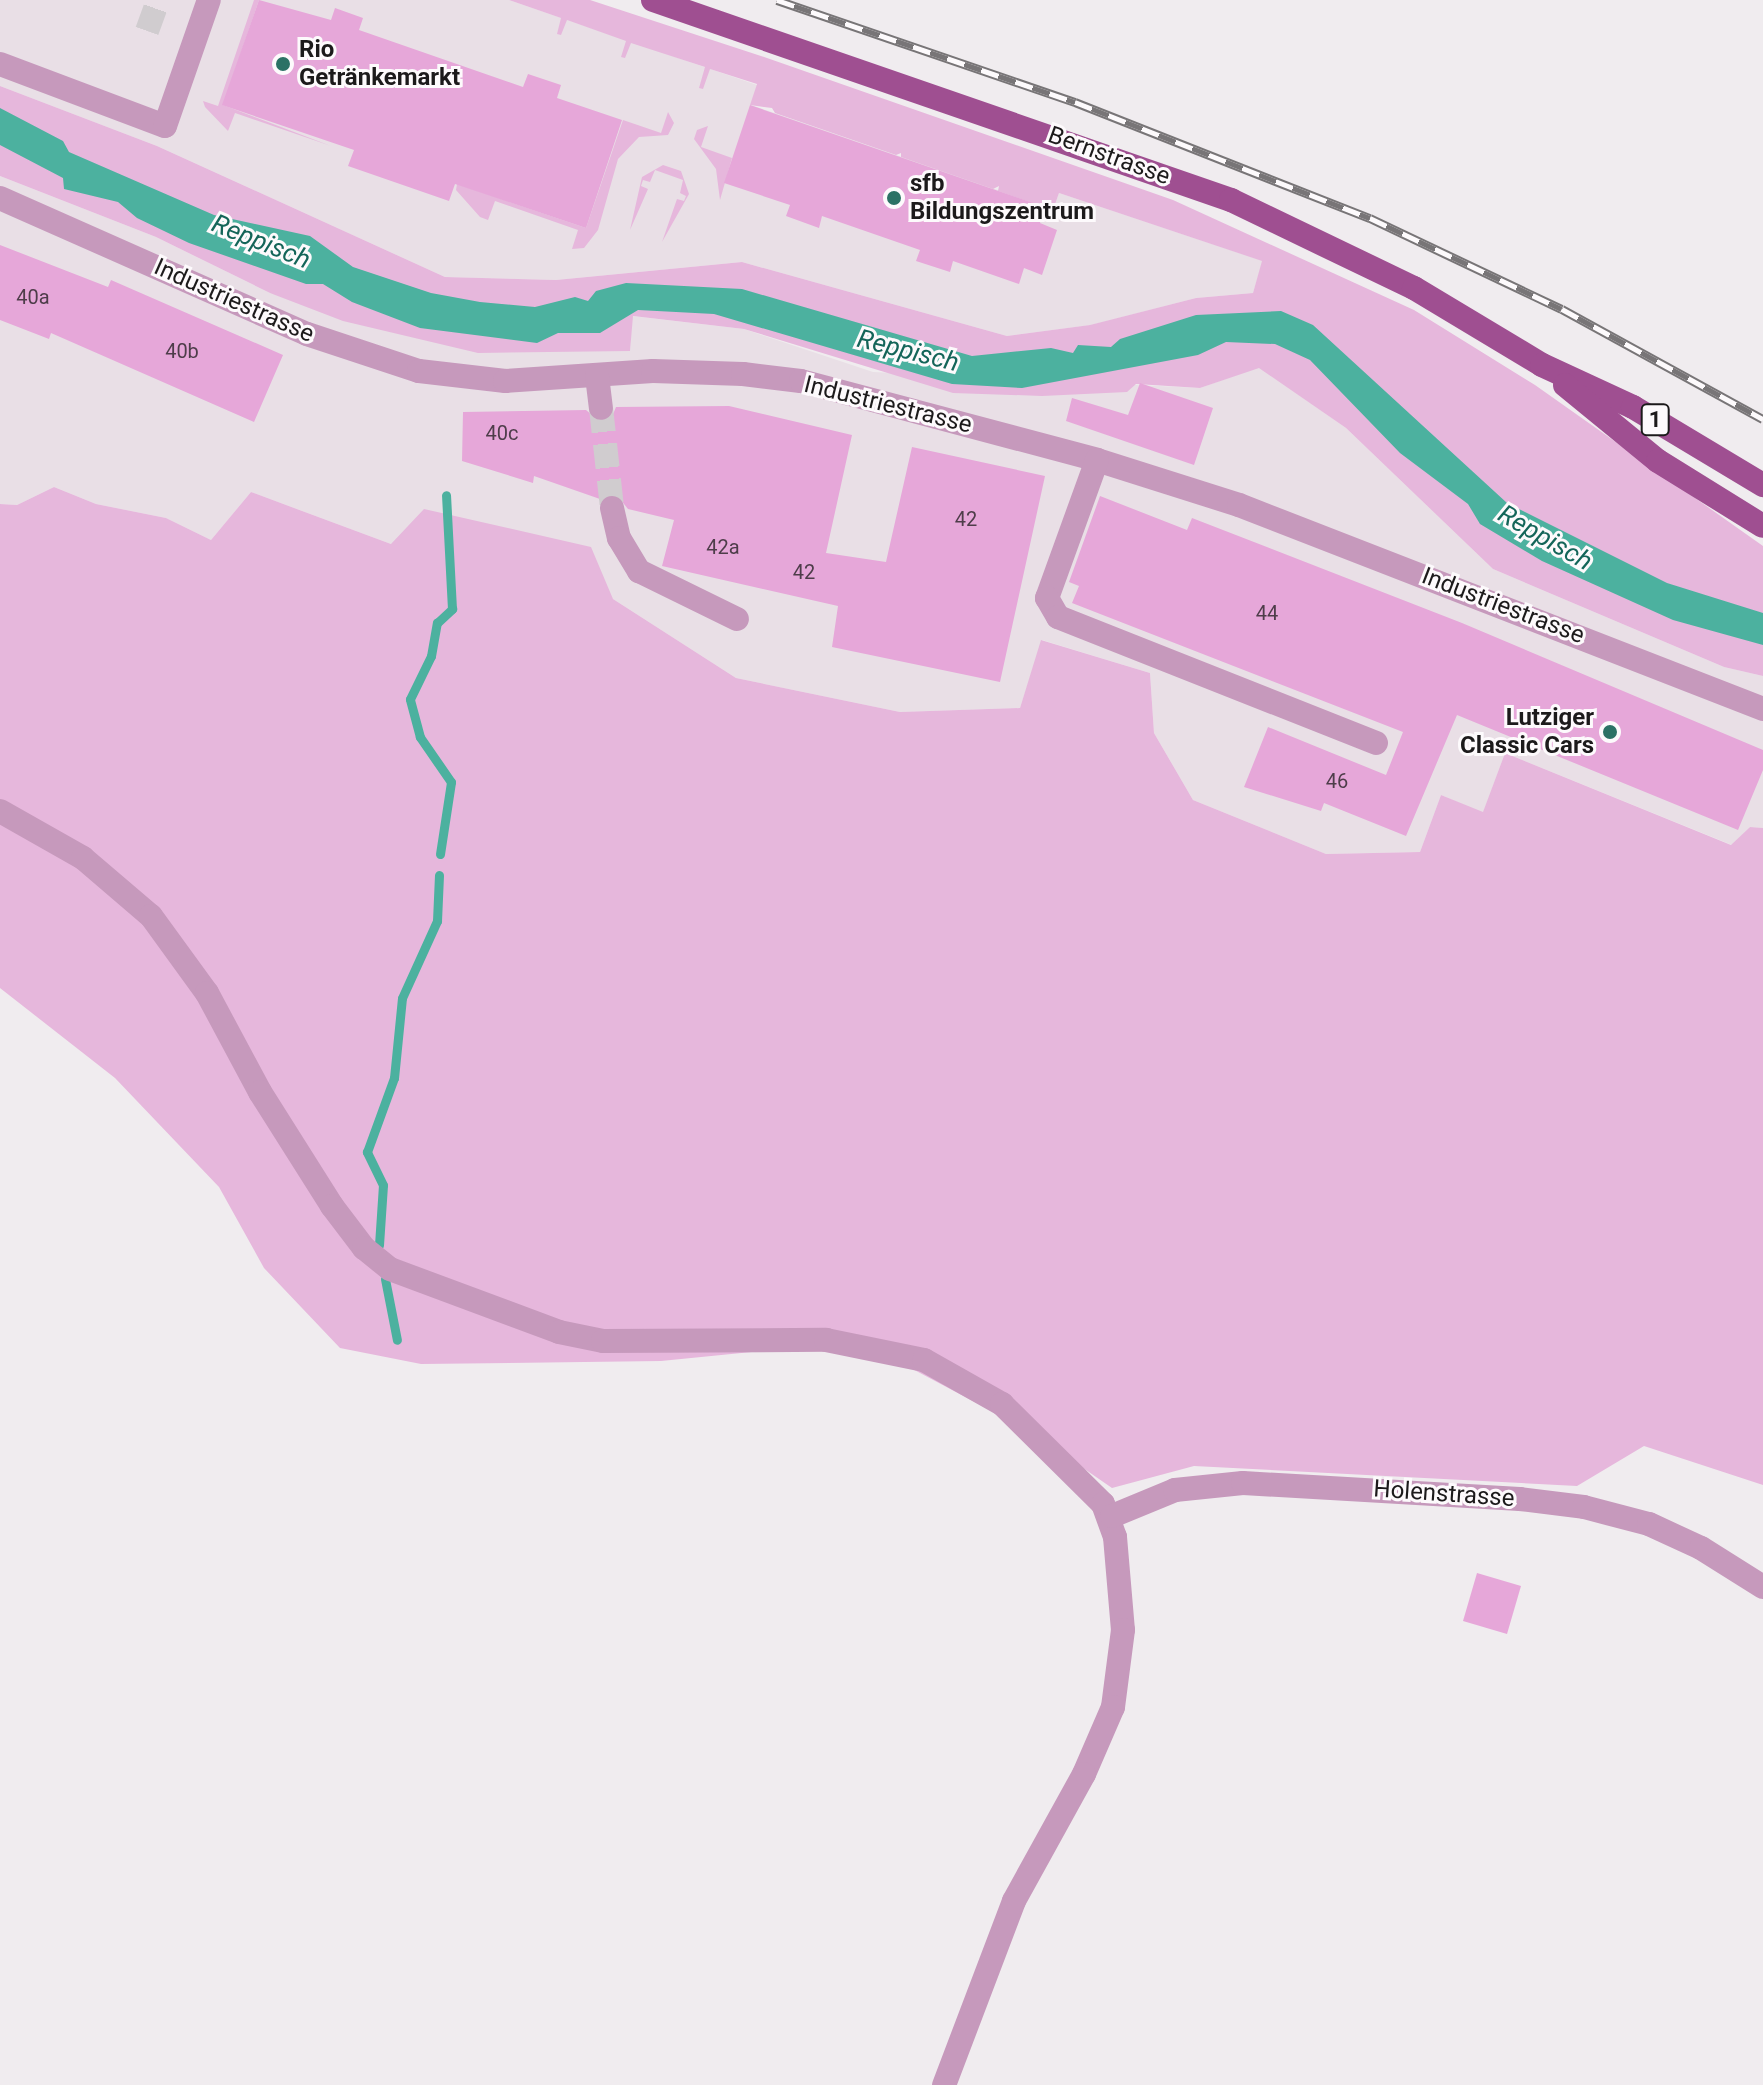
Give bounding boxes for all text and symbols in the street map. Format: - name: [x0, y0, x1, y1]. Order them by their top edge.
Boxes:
- place label: Rio Getränkemarkt: [299, 36, 460, 92]
- marker: Rio Getränkemarkt: [274, 55, 292, 73]
- street label: Bernstrasse: [1044, 121, 1174, 191]
- place label: sfb Bildungszentrum: [910, 170, 1094, 226]
- marker: sfb Bildungszentrum: [885, 189, 903, 207]
- water label: Reppisch: [207, 208, 315, 276]
- street label: Industriestrasse: [150, 253, 318, 349]
- house number: 40a: [16, 285, 50, 309]
- water label: Reppisch: [854, 323, 962, 379]
- house number: 40b: [165, 339, 199, 363]
- street label: Industriestrasse: [801, 370, 975, 440]
- road number: 1: [1639, 402, 1671, 438]
- house number: 40c: [486, 421, 518, 445]
- water label: Reppisch: [1492, 499, 1598, 577]
- house number: 42: [955, 507, 977, 531]
- house number: 42a: [706, 535, 740, 559]
- house number: 42: [793, 560, 815, 584]
- street label: Industriestrasse: [1418, 562, 1588, 650]
- house number: 44: [1256, 601, 1278, 625]
- place label: Lutziger Classic Cars: [1460, 704, 1594, 760]
- marker: Lutziger Classic Cars: [1601, 723, 1619, 741]
- house number: 46: [1326, 769, 1348, 793]
- street label: Holenstrasse: [1373, 1475, 1515, 1513]

